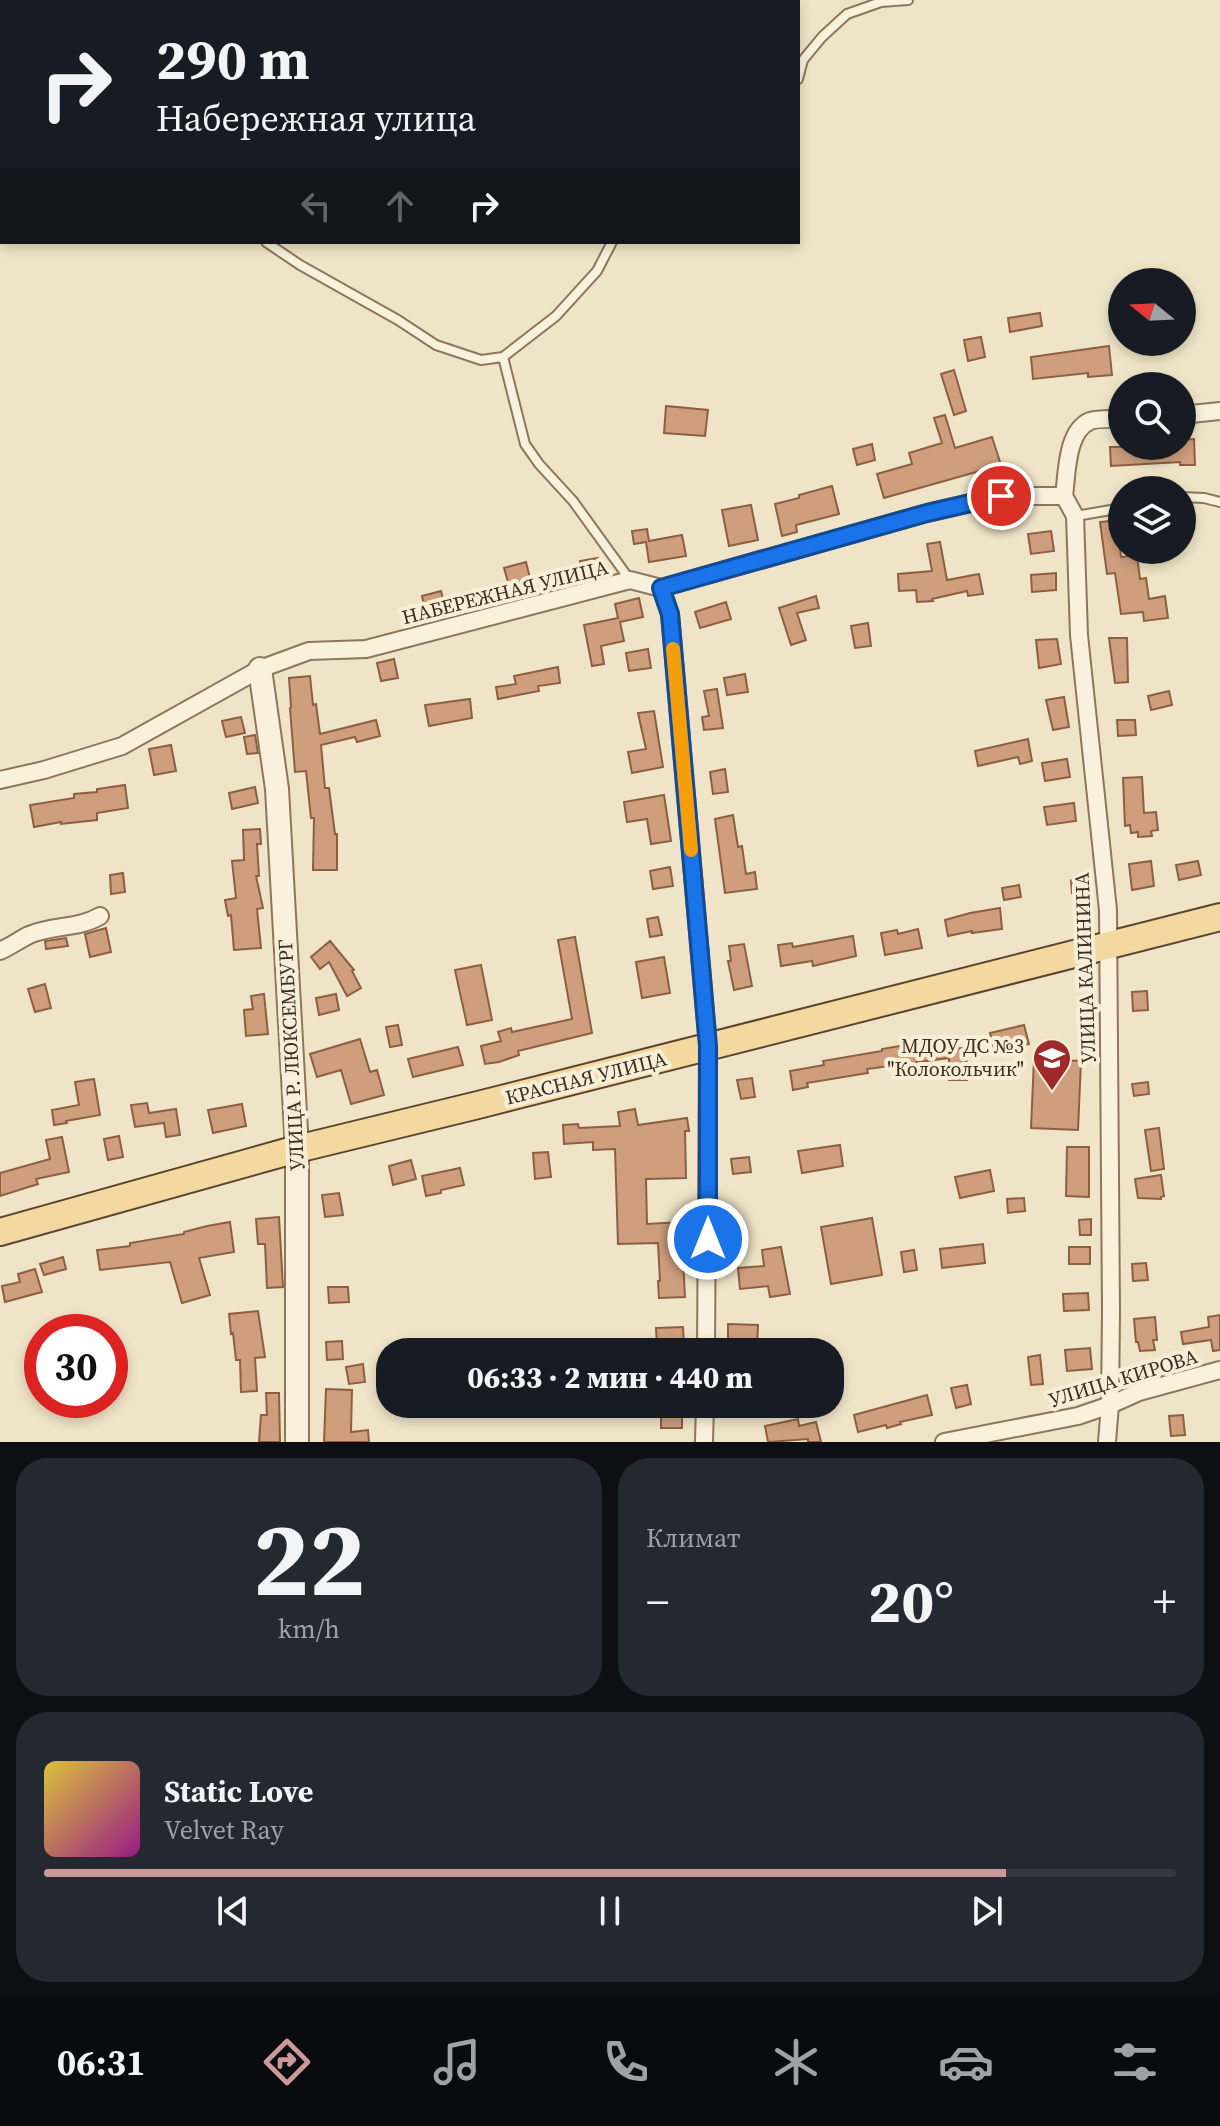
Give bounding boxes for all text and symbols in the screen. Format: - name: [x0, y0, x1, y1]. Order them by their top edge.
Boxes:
- text: 290 m: [156, 21, 310, 98]
- icon: right: [24, 32, 128, 136]
- text: Набережная улица: [156, 94, 476, 143]
- icon: left: [294, 184, 338, 228]
- icon: ahead: [378, 184, 422, 228]
- icon: right: [462, 184, 506, 228]
- north arrow: [1108, 268, 1196, 356]
- map controls: [1108, 268, 1196, 564]
- button: search: [1108, 372, 1196, 460]
- pin: [967, 462, 1035, 530]
- icon: arrive: [979, 474, 1023, 518]
- button: layers: [1108, 476, 1196, 564]
- street label: НАБЕРЕЖНАЯ УЛИЦА: [399, 553, 612, 631]
- street label: УЛИЦА КАЛИНИНА: [1068, 871, 1102, 1064]
- street label: УЛИЦА Р. ЛЮКСЕМБУРГ: [271, 938, 311, 1172]
- place label: МДОУ ДС №3 "Колокольчик": [887, 1032, 1024, 1083]
- school or university icon: МДОУ ДС №3 "Колокольчик": [1031, 1037, 1073, 1092]
- street label: КРАСНАЯ УЛИЦА: [502, 1044, 670, 1112]
- position arrow: [666, 1197, 750, 1281]
- speed limit sign: 30: [24, 1314, 128, 1418]
- street label: УЛИЦА КИРОВА: [1045, 1342, 1202, 1414]
- text: 06:33 · 2 мин · 440 m: [467, 1357, 753, 1398]
- text: 22: [253, 1487, 365, 1630]
- text: Климат: [646, 1520, 740, 1556]
- text: 20°: [868, 1560, 954, 1642]
- text: −: [646, 1571, 669, 1632]
- text: +: [1153, 1571, 1176, 1632]
- text: km/h: [278, 1611, 340, 1647]
- text: Static Love: [164, 1771, 313, 1812]
- text: Velvet Ray: [164, 1812, 284, 1848]
- icon: previous: [211, 1889, 255, 1933]
- icon: pause: [588, 1889, 632, 1933]
- icon: next: [965, 1889, 1009, 1933]
- icon: directions: [259, 2034, 315, 2090]
- icon: music: [429, 2034, 485, 2090]
- icon: phone: [598, 2034, 654, 2090]
- icon: climate: [768, 2034, 824, 2090]
- icon: car: [938, 2034, 994, 2090]
- icon: filters: [1107, 2034, 1163, 2090]
- text: 06:31: [57, 2038, 146, 2087]

